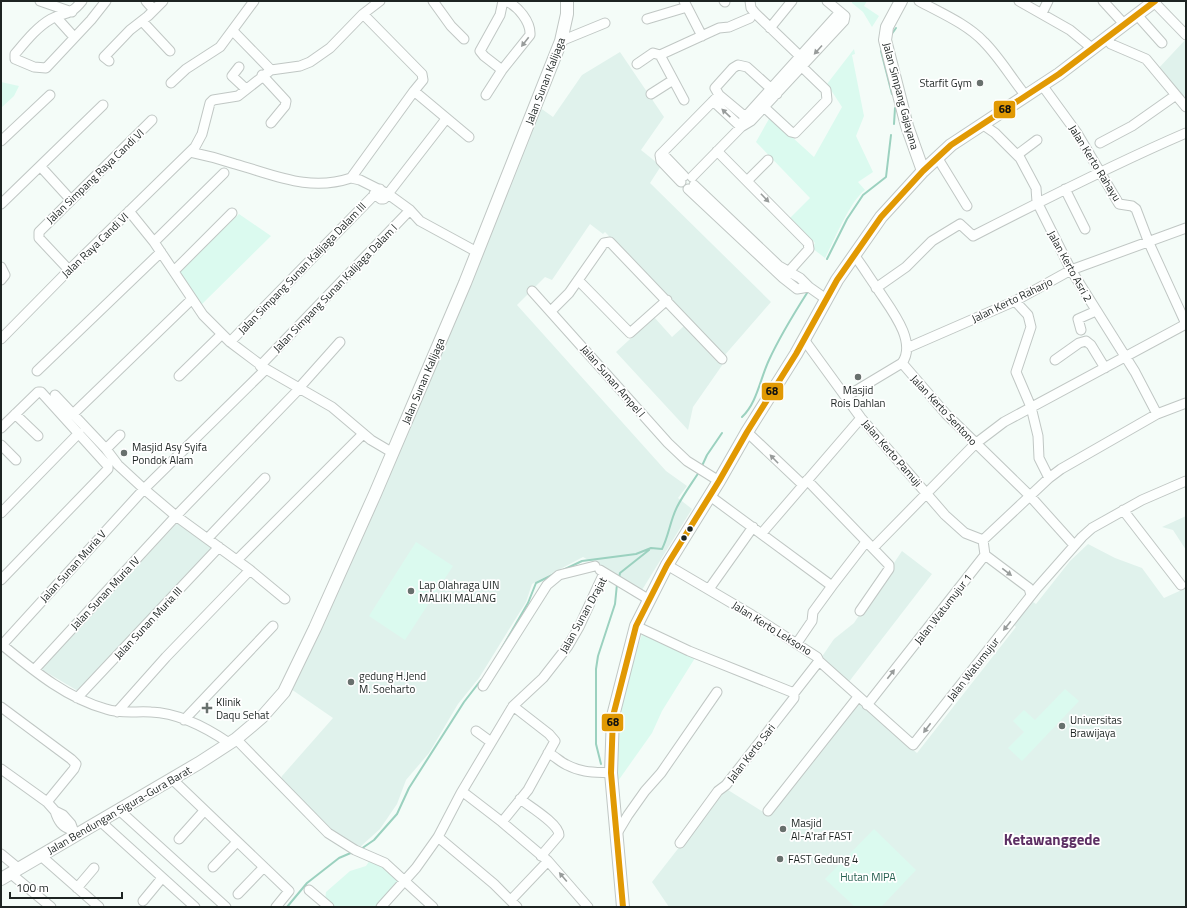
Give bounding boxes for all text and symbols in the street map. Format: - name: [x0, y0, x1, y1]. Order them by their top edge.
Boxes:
- street label: Jalan Sunan Kalijaga: [521, 35, 569, 127]
- one-way arrow: [521, 37, 529, 48]
- street label: Jalan Simpang Gajayana: [879, 41, 923, 152]
- one-way arrow: [813, 45, 823, 55]
- place label: Starfit Gym: [919, 75, 972, 91]
- marker: Starfit Gym: [975, 78, 985, 88]
- line badge: 68: [993, 100, 1016, 119]
- text: 68: [999, 101, 1011, 117]
- one-way arrow: [721, 108, 731, 118]
- street label: Jalan Kerto Rahayu: [1065, 122, 1125, 204]
- street label: Jalan Simpang Raya Candi VI: [43, 125, 147, 227]
- one-way arrow: [760, 193, 770, 203]
- street label: Jalan Simpang Sunan Kalijaga Dalam III: [235, 199, 369, 337]
- street label: Jalan Raya Candi VI: [58, 209, 132, 281]
- street label: Jalan Simpang Sunan Kalijaga Dalam I: [270, 221, 400, 355]
- street label: Jalan Kerto Asri 2: [1044, 228, 1096, 304]
- street label: Jalan Kerto Raharjo: [969, 273, 1055, 327]
- street label: Jalan Sunan Kalijaga: [398, 335, 449, 427]
- street label: Jalan Sunan Ampel I: [577, 341, 649, 421]
- street label: Jalan Kerto Sentono: [907, 371, 981, 449]
- marker: Masjid Rois Dahlan: [853, 372, 863, 382]
- line badge: 68: [761, 382, 784, 401]
- place label: Masjid Rois Dahlan: [831, 382, 886, 411]
- text: 68: [766, 383, 778, 399]
- street label: Jalan Kerto Pamuji: [858, 416, 926, 490]
- place label: Masjid Asy Syifa Pondok Alam: [132, 439, 207, 468]
- marker: Masjid Asy Syifa Pondok Alam: [119, 448, 129, 458]
- one-way arrow: [769, 454, 779, 464]
- unlabelled marker: [685, 524, 695, 534]
- street label: Jalan Sunan Muria V: [36, 526, 110, 606]
- unlabelled marker: [679, 533, 689, 543]
- street label: Jalan Sunan Muria IV: [67, 552, 144, 633]
- one-way arrow: [1002, 567, 1012, 575]
- street label: Jalan Watumujur 1: [910, 570, 976, 648]
- street label: Jalan Sunan Drajat: [555, 574, 611, 656]
- place label: Lap Olahraga UIN MALIKI MALANG: [419, 577, 499, 606]
- street label: Jalan Sunan Muria III: [110, 583, 186, 663]
- marker: Lap Olahraga UIN MALIKI MALANG: [406, 586, 416, 596]
- street label: Jalan Kerto Leksono: [729, 597, 815, 659]
- one-way arrow: [1003, 620, 1011, 631]
- street label: Jalan Watumujur: [943, 634, 1003, 704]
- place label: gedung H.Jend M. Soeharto: [359, 668, 426, 697]
- one-way arrow: [887, 668, 895, 679]
- marker: gedung H.Jend M. Soeharto: [346, 677, 356, 687]
- place label: Klinik Daqu Sehat: [216, 694, 270, 723]
- marker: Klinik Daqu Sehat: [201, 702, 213, 714]
- place label: Universitas Brawijaya: [1070, 712, 1122, 741]
- line badge: 68: [601, 713, 624, 732]
- text: 68: [607, 714, 619, 730]
- street label: Jalan Kerto Sari: [723, 720, 779, 786]
- marker: Universitas Brawijaya: [1057, 721, 1067, 731]
- one-way arrow: [923, 723, 931, 733]
- street label: Jalan Bendungan Sigura-Gura Barat: [44, 762, 194, 858]
- place label: Masjid Al-A'raf FAST: [791, 815, 852, 844]
- marker: Masjid Al-A'raf FAST: [778, 824, 788, 834]
- district label: Ketawanggede: [1004, 828, 1101, 851]
- place label: FAST Gedung 4: [788, 851, 858, 867]
- marker: FAST Gedung 4: [775, 854, 785, 864]
- park label: Hutan MIPA: [840, 869, 896, 885]
- one-way arrow: [559, 872, 568, 883]
- scale bar: [10, 874, 122, 900]
- text: 100 m: [16, 878, 49, 897]

